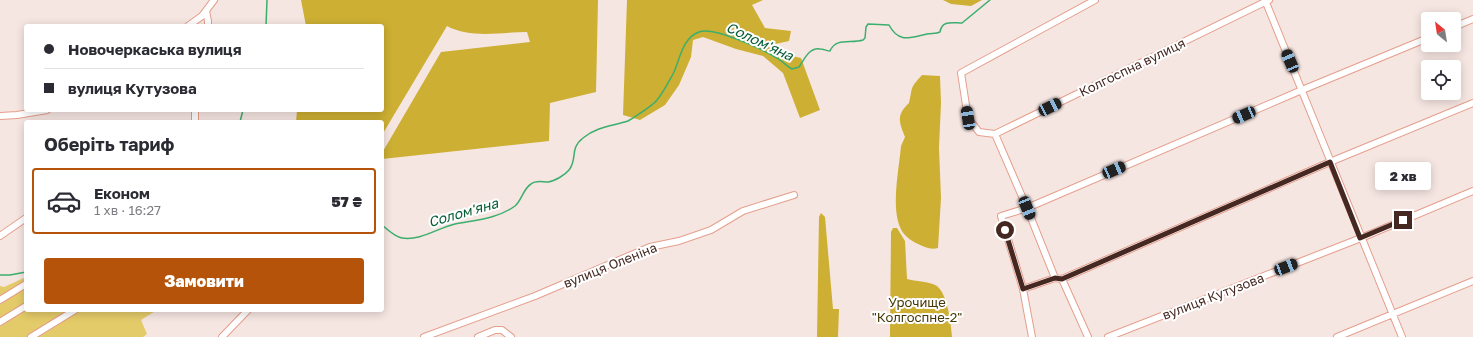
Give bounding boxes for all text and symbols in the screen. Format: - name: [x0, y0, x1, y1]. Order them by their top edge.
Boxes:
- north arrow: [1421, 12, 1461, 52]
- map controls: [1421, 12, 1461, 100]
- water label: Солом'яна: [724, 18, 797, 64]
- street label: Колгоспна вулиця: [1076, 34, 1188, 100]
- text: Новочеркаська вулиця: [68, 40, 242, 58]
- car: [1280, 48, 1300, 74]
- button: locate: [1421, 60, 1461, 100]
- text: вулиця Кутузова: [68, 79, 197, 97]
- car: [1037, 96, 1063, 118]
- car: [960, 105, 976, 131]
- car: [1231, 105, 1257, 125]
- text: Оберіть тариф: [44, 133, 174, 155]
- car: [1101, 160, 1127, 180]
- callout: 2 хв: [1375, 162, 1431, 190]
- text: 2 хв: [1390, 168, 1416, 184]
- icon: car: [46, 183, 82, 219]
- text: Економ: [94, 184, 150, 202]
- text: 57 ₴: [331, 192, 362, 210]
- water label: Солом'яна: [426, 194, 501, 230]
- car: [1017, 195, 1037, 221]
- text: 1 хв · 16:27: [94, 202, 161, 218]
- route end: [1394, 211, 1412, 229]
- route start: [996, 221, 1014, 239]
- street label: вулиця Оленіна: [561, 239, 659, 291]
- car: [1273, 257, 1299, 277]
- button: Замовити: [44, 258, 364, 304]
- street label: вулиця Кутузова: [1160, 269, 1266, 323]
- park label: Урочище "Колгоспне-2": [872, 294, 962, 325]

